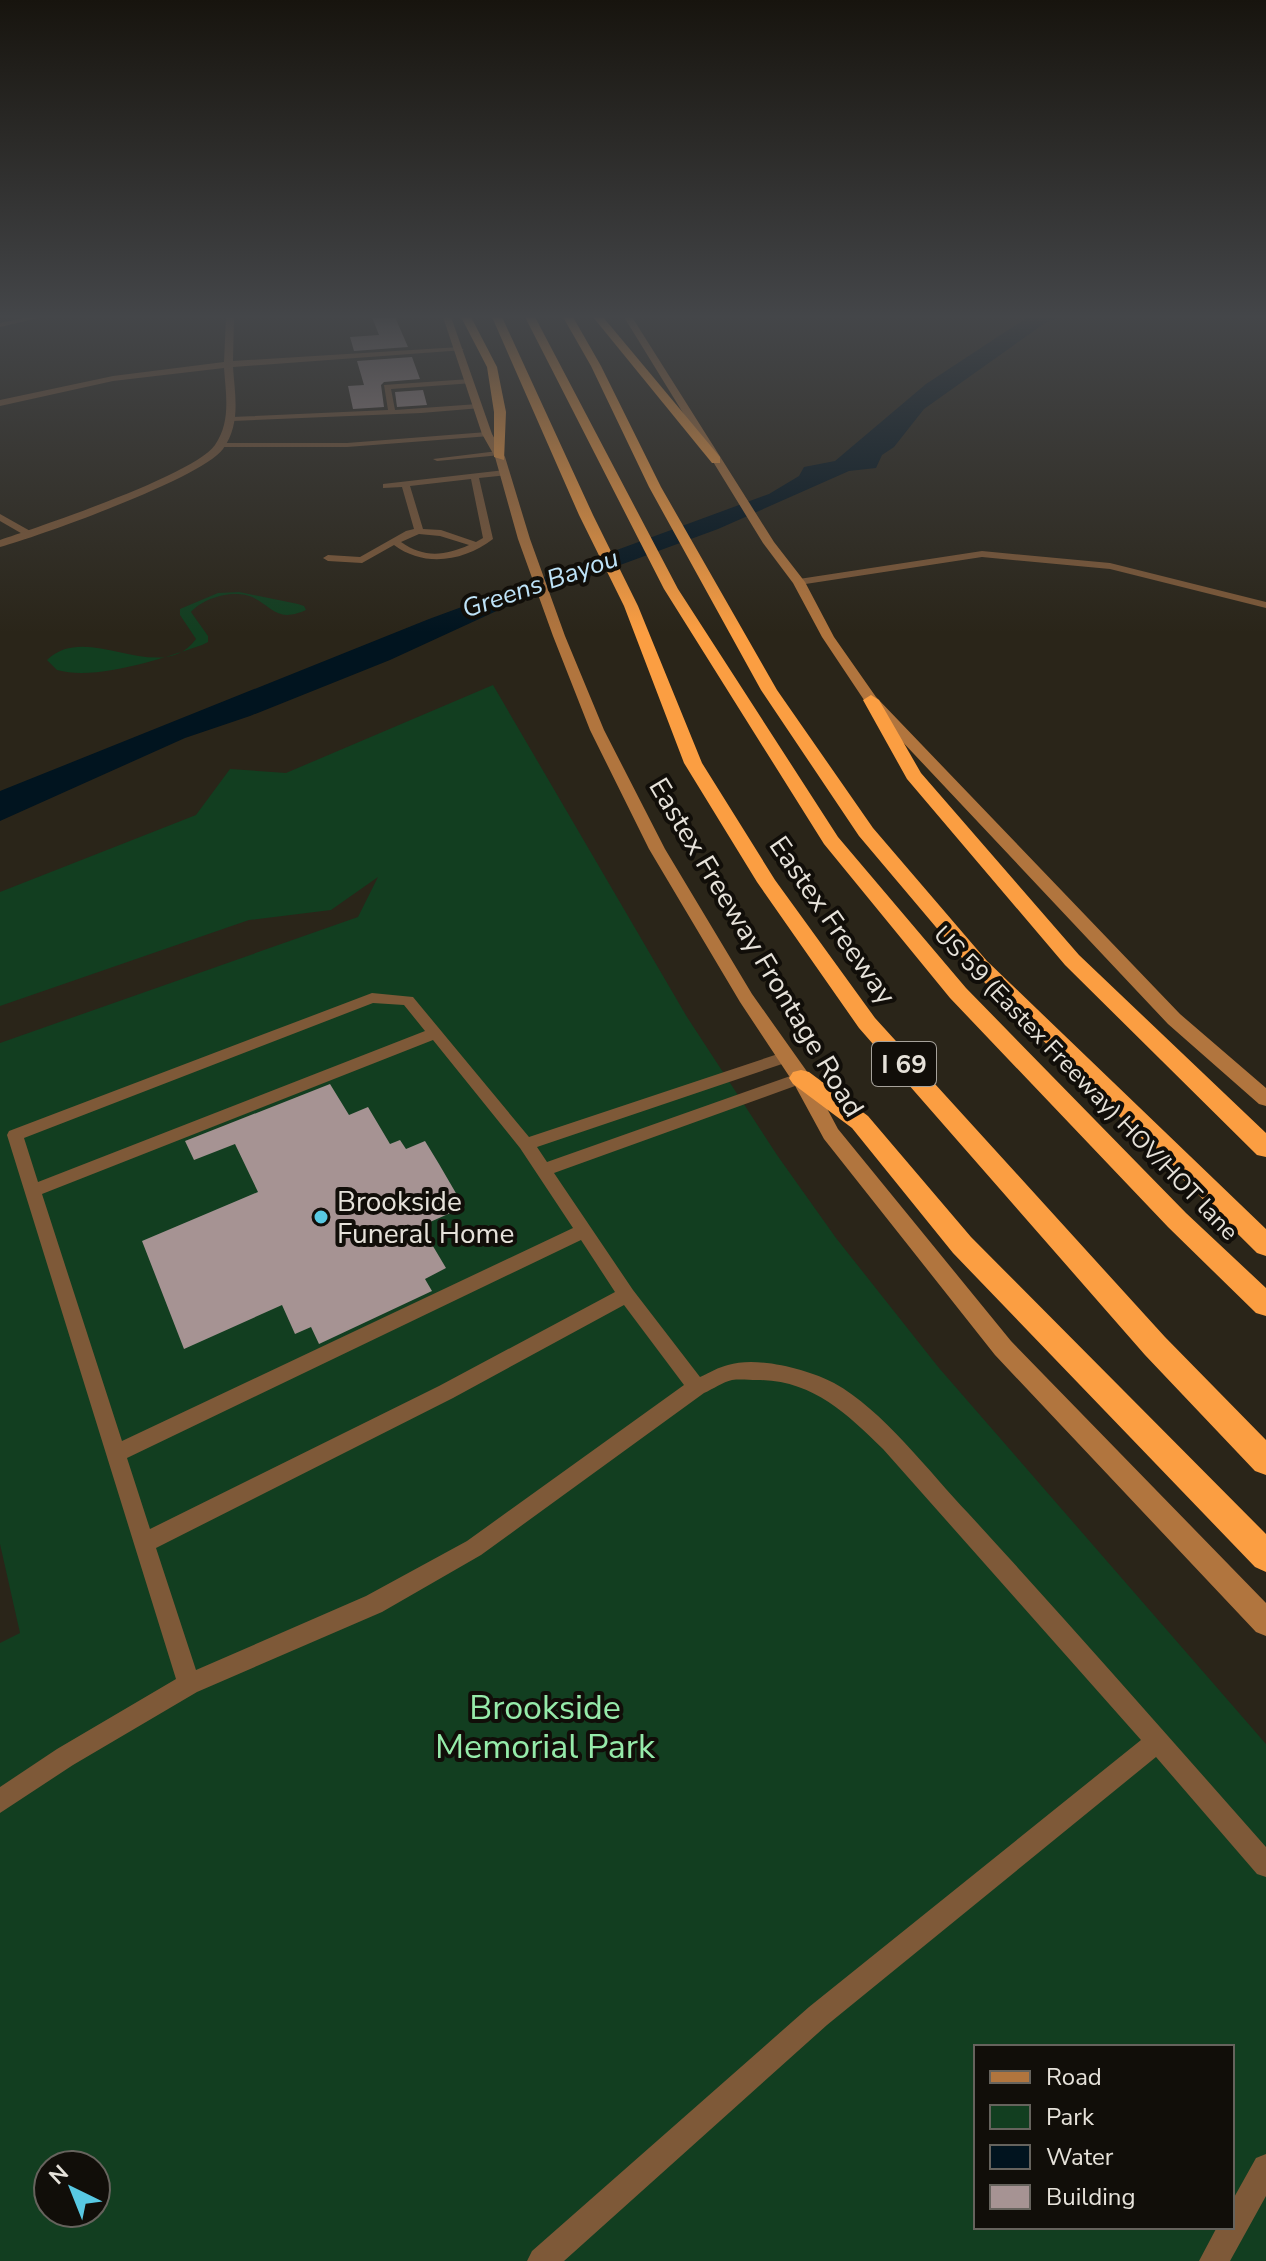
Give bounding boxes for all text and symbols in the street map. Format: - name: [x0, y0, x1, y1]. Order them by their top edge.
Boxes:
- water label: Greens Bayou: [457, 540, 623, 627]
- street label: Eastex Freeway Frontage Road: [640, 771, 873, 1124]
- street label: Eastex Freeway: [760, 829, 905, 1013]
- street label: US 59 (Eastex Freeway) HOV/HOT lane: [927, 919, 1245, 1247]
- road number: I 69: [872, 1042, 936, 1086]
- place label: Brookside Funeral Home: [337, 1183, 514, 1253]
- marker: Brookside Funeral Home: [312, 1208, 330, 1226]
- park label: Brookside Memorial Park: [435, 1685, 656, 1770]
- legend: [974, 2045, 1234, 2229]
- text: Road: [1046, 2061, 1102, 2093]
- text: Park: [1046, 2101, 1095, 2133]
- text: Water: [1046, 2141, 1114, 2173]
- north arrow: [32, 2149, 112, 2229]
- text: N: [43, 2159, 75, 2192]
- text: Building: [1046, 2181, 1136, 2213]

